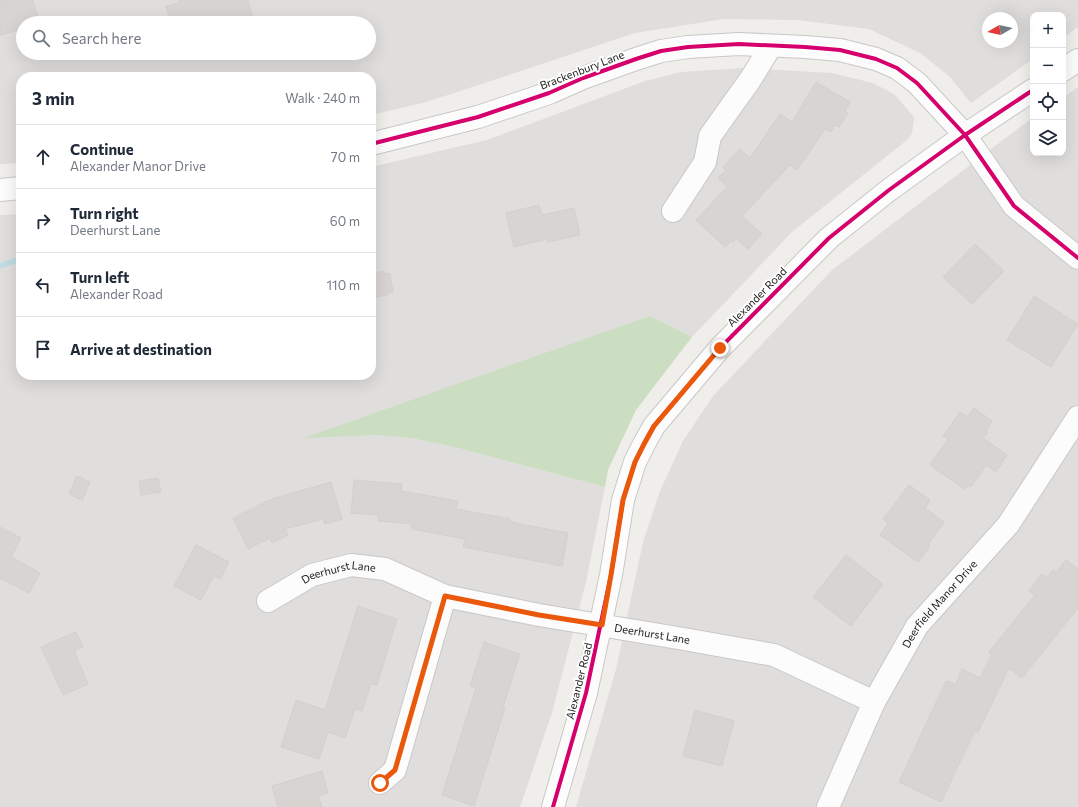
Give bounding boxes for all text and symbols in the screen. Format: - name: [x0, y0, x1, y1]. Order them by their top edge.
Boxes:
- north arrow: [982, 12, 1018, 48]
- map controls: [1030, 12, 1066, 156]
- button: +: [1030, 12, 1066, 48]
- search box: [16, 16, 376, 60]
- icon: search: [30, 27, 52, 49]
- text: Search here: [62, 29, 141, 47]
- street label: Brackenbury Lane: [538, 47, 626, 92]
- button: −: [1030, 48, 1066, 84]
- button: locate: [1030, 84, 1066, 120]
- text: 3 min: [32, 88, 75, 109]
- text: Walk · 240 m: [285, 90, 360, 106]
- button: layers: [1030, 120, 1066, 156]
- text: Continue: [70, 140, 134, 158]
- icon: ahead: [32, 146, 54, 168]
- text: 70 m: [331, 149, 360, 165]
- text: Alexander Manor Drive: [70, 158, 206, 174]
- text: Turn right: [70, 204, 139, 222]
- icon: right: [32, 210, 54, 232]
- text: 60 m: [330, 213, 360, 229]
- text: Deerhurst Lane: [70, 222, 160, 238]
- street label: Alexander Road: [724, 264, 789, 329]
- text: Turn left: [70, 268, 129, 286]
- icon: left: [32, 274, 54, 296]
- text: 110 m: [327, 277, 360, 293]
- text: Alexander Road: [70, 286, 163, 302]
- icon: arrive: [32, 338, 54, 360]
- route end: [711, 339, 729, 357]
- text: Arrive at destination: [70, 340, 212, 358]
- street label: Deerfield Manor Drive: [899, 557, 979, 650]
- street label: Deerhurst Lane: [299, 558, 377, 586]
- street label: Deerhurst Lane: [613, 621, 691, 646]
- street label: Alexander Road: [563, 641, 594, 721]
- route start: [371, 774, 389, 792]

